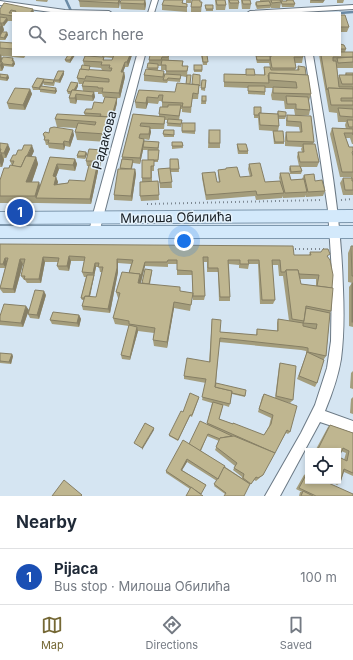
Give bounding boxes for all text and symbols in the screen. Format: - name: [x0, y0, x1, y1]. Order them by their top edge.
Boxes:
- search box: [12, 12, 341, 56]
- icon: search: [26, 23, 48, 45]
- text: Search here: [58, 25, 144, 44]
- street label: Радакова: [88, 109, 120, 171]
- pin: 1: [7, 197, 33, 227]
- street label: Милоша Обилића: [120, 208, 232, 226]
- your location: [174, 231, 194, 251]
- map controls: [305, 448, 341, 484]
- button: locate: [305, 448, 341, 484]
- text: Nearby: [16, 512, 77, 532]
- text: Pijaca: [54, 559, 98, 578]
- text: 1: [26, 569, 32, 585]
- text: 100 m: [300, 569, 337, 585]
- text: Bus stop · Милоша Обилића: [54, 578, 230, 594]
- tab: Map: [41, 614, 64, 652]
- tab: Directions: [146, 614, 198, 652]
- tab: Saved: [280, 614, 312, 652]

